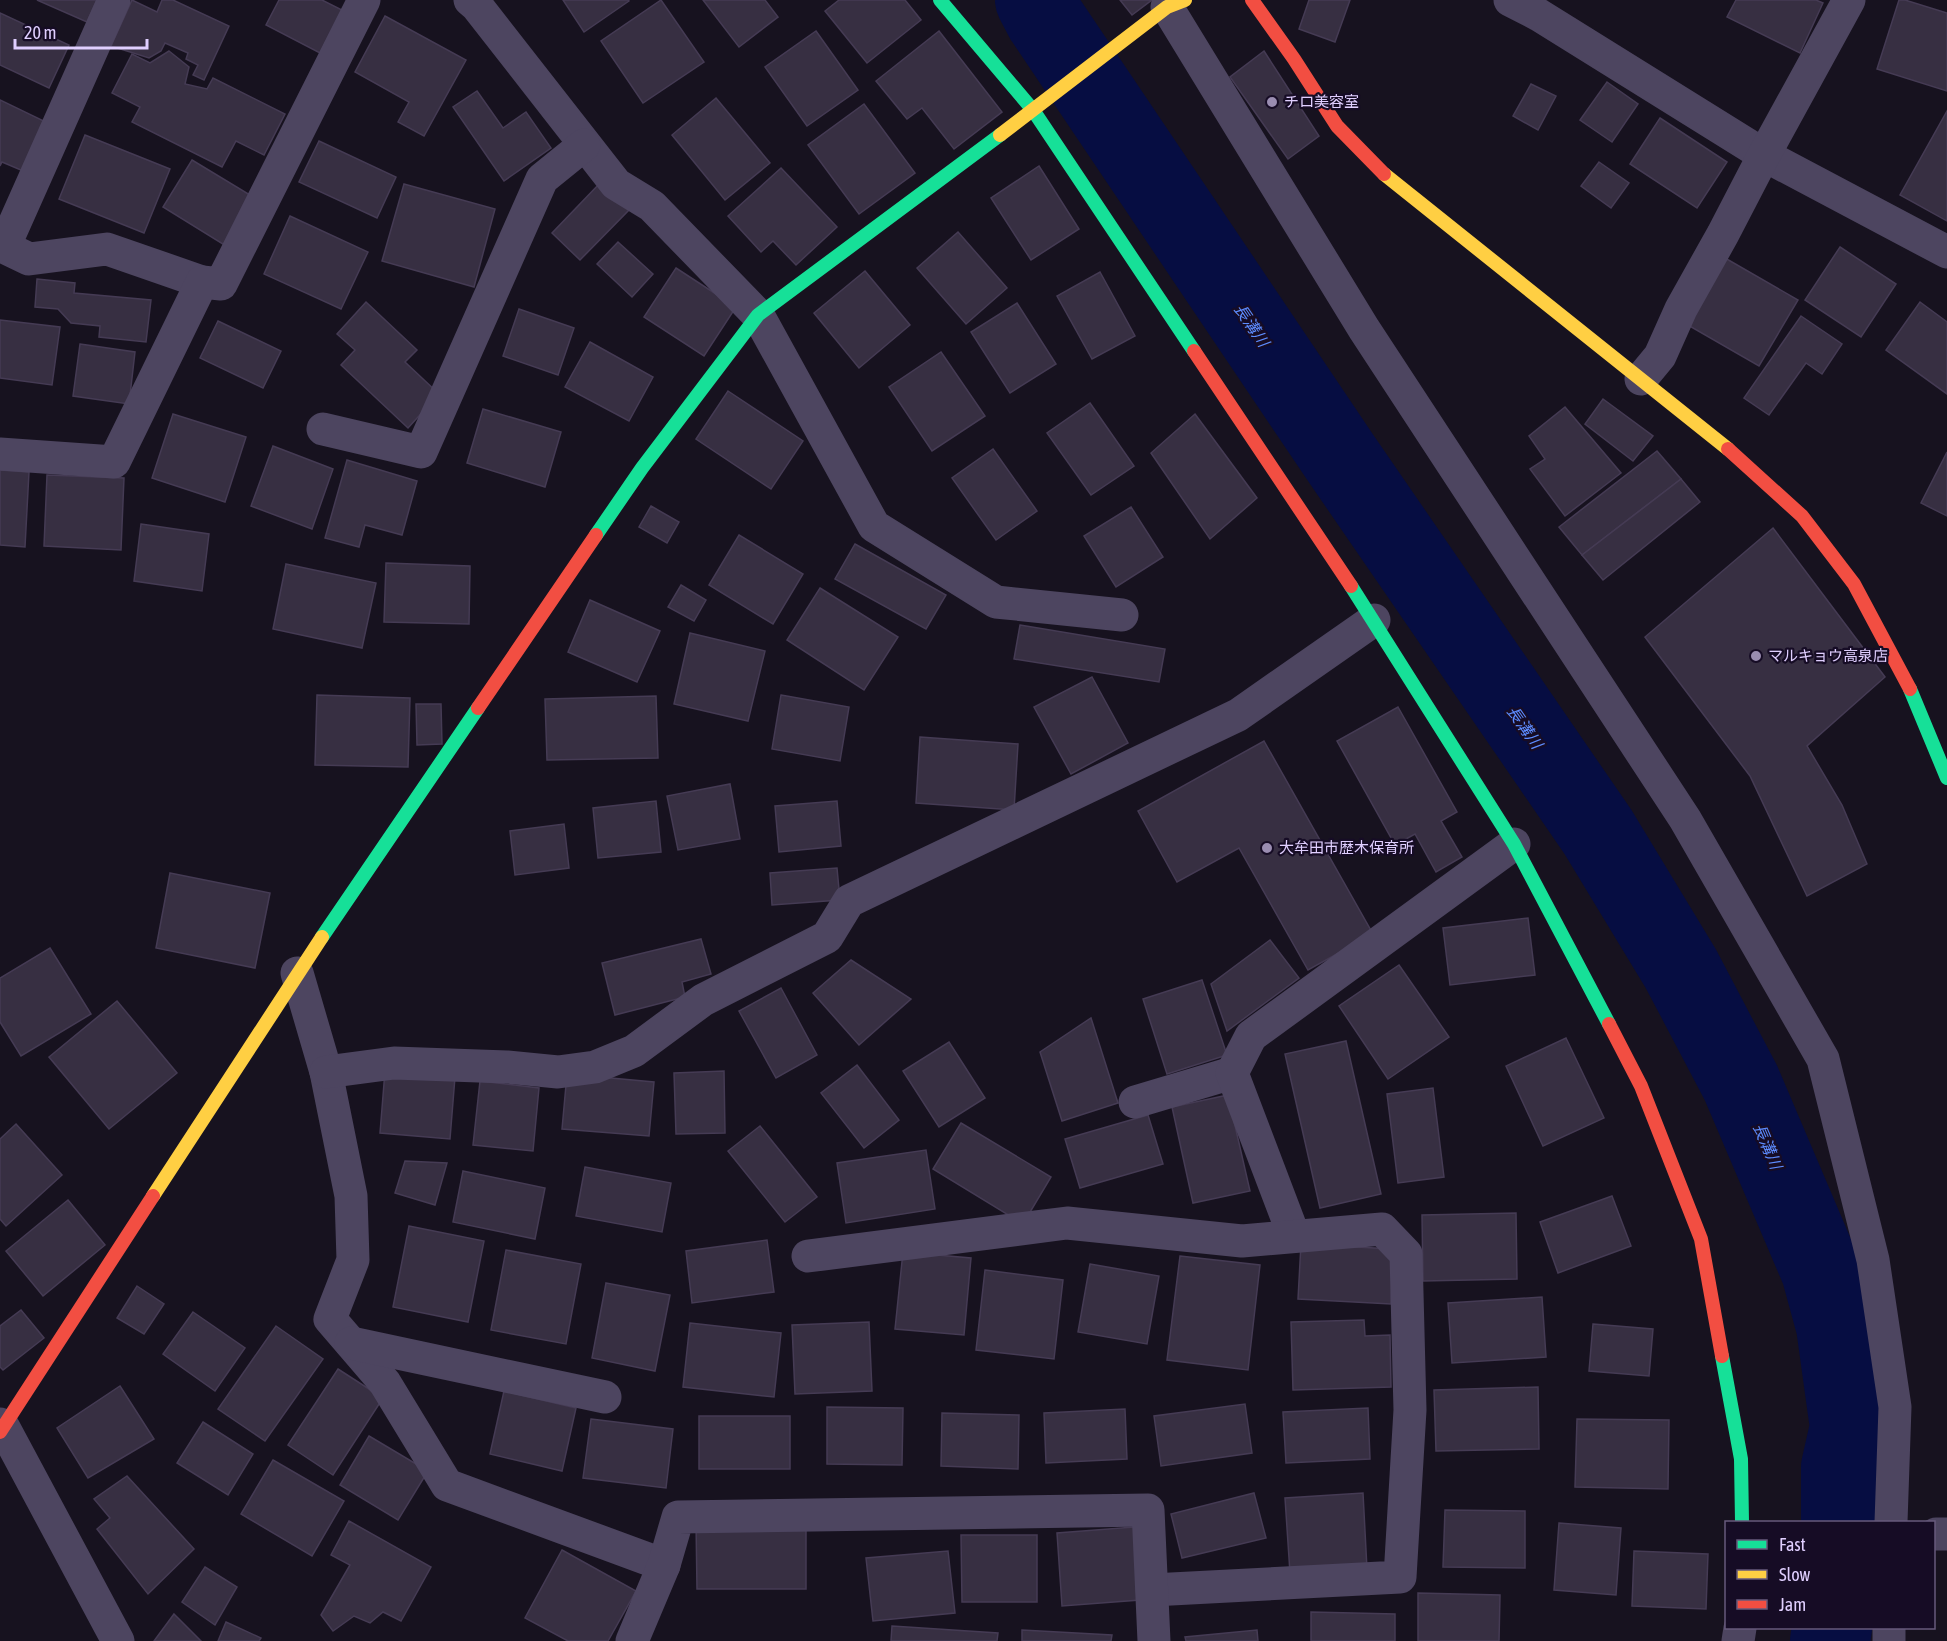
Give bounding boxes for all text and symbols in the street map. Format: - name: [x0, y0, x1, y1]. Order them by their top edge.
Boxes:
- scale bar: [15, 12, 147, 50]
- text: 20 m: [24, 22, 56, 43]
- place label: チロ美容室: [1284, 93, 1359, 110]
- marker: チロ美容室: [1265, 95, 1279, 109]
- water label: 長溝川: [1231, 300, 1274, 352]
- place label: マルキョウ高泉店: [1768, 647, 1888, 664]
- marker: マルキョウ高泉店: [1749, 649, 1763, 663]
- water label: 長溝川: [1504, 702, 1547, 753]
- place label: 大牟田市歴木保育所: [1279, 839, 1414, 856]
- marker: 大牟田市歴木保育所: [1260, 841, 1274, 855]
- water label: 長溝川: [1750, 1120, 1786, 1173]
- legend: [1725, 1521, 1935, 1629]
- text: Fast: [1779, 1534, 1806, 1555]
- text: Slow: [1779, 1564, 1810, 1585]
- text: Jam: [1779, 1594, 1806, 1615]

